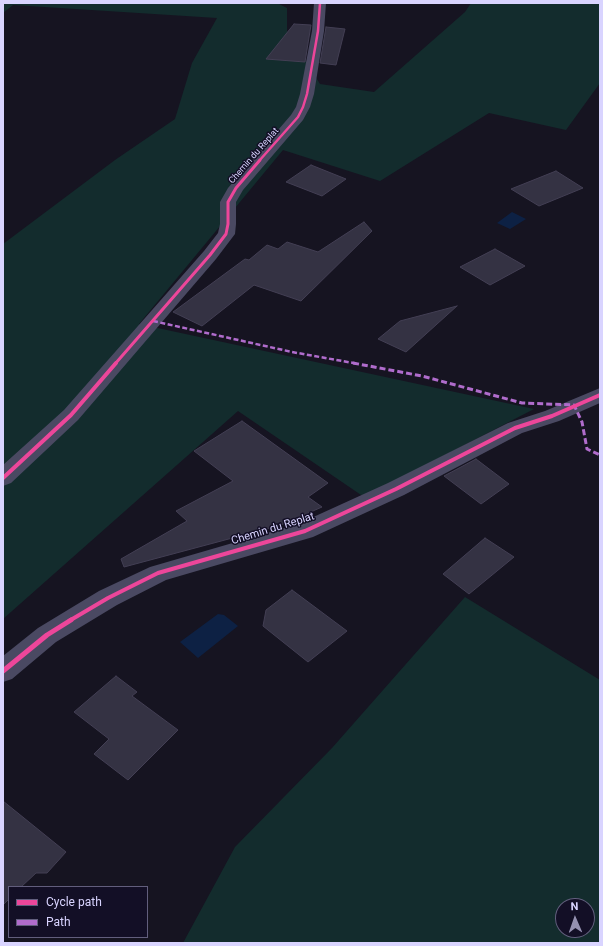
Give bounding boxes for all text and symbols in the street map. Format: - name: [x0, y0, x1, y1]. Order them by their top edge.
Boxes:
- street label: Chemin du Replat: [227, 126, 281, 186]
- street label: Chemin du Replat: [230, 510, 316, 548]
- legend: [8, 886, 148, 938]
- text: Cycle path: [46, 895, 102, 909]
- north arrow: [555, 898, 595, 938]
- text: N: [570, 900, 579, 913]
- text: Path: [46, 915, 71, 929]

